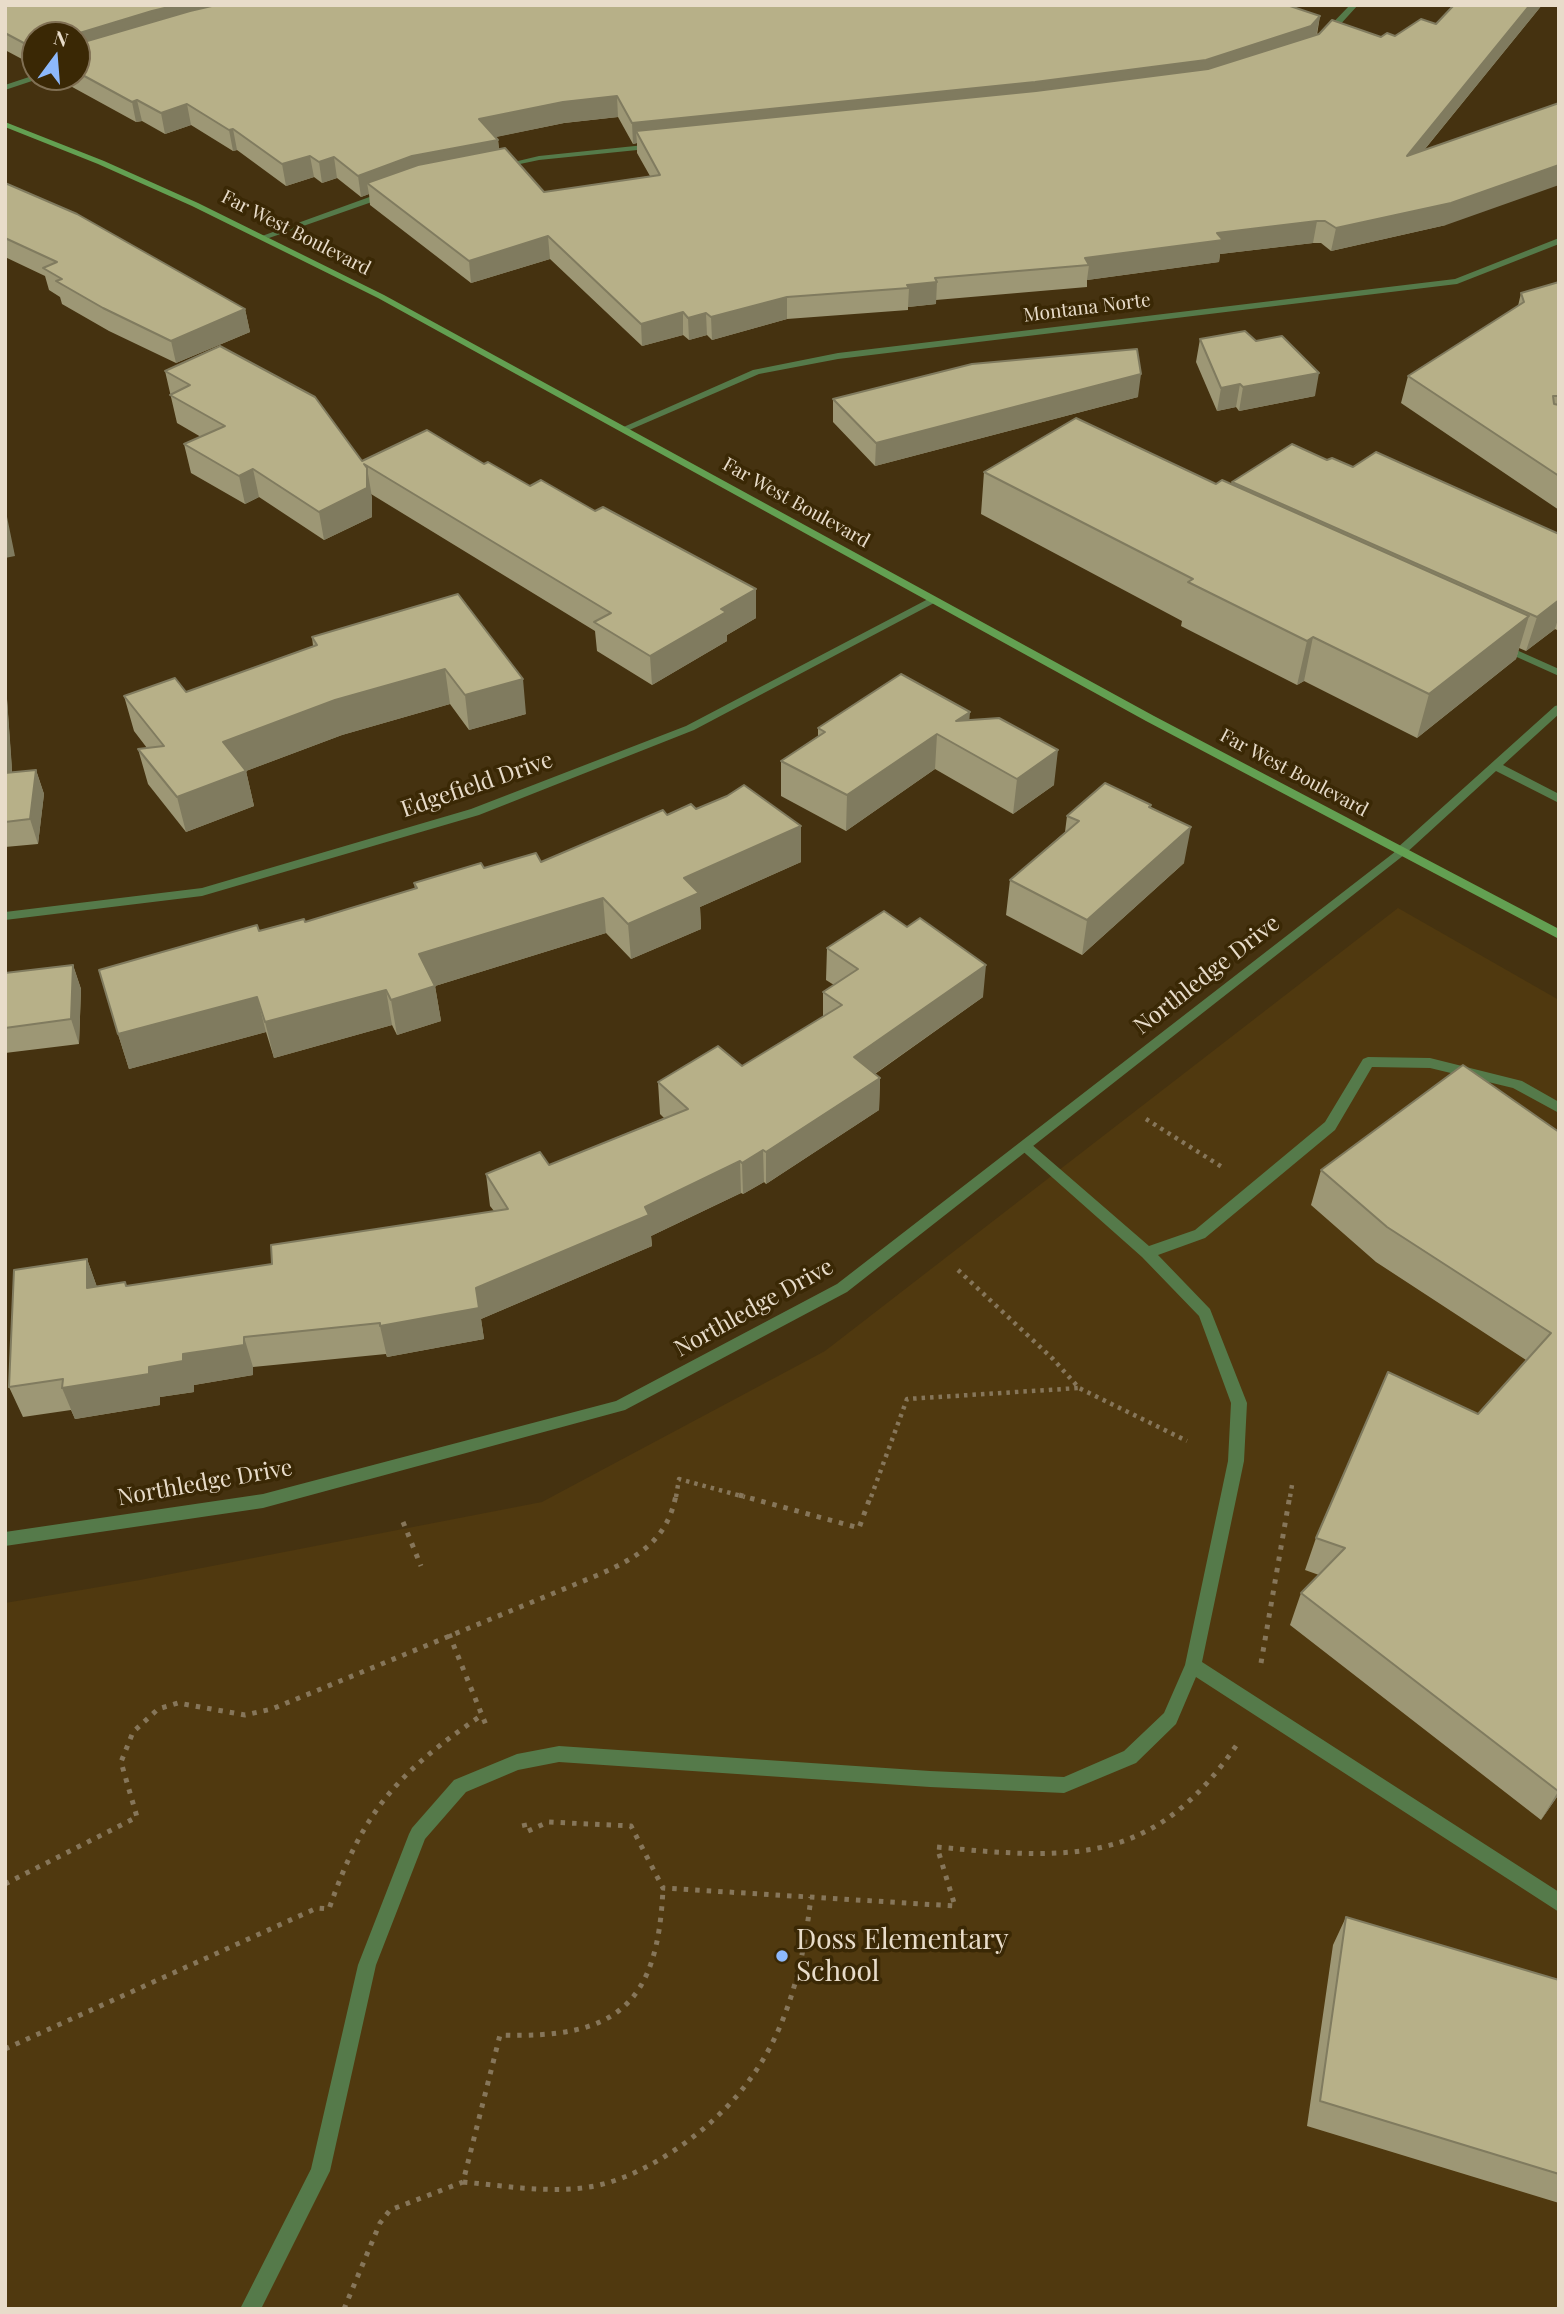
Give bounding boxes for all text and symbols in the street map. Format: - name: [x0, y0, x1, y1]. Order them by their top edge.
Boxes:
- north arrow: [21, 21, 91, 91]
- text: N: [51, 23, 71, 52]
- street label: Far West Boulevard: [218, 186, 374, 280]
- street label: Montana Norte: [1022, 289, 1152, 327]
- street label: Far West Boulevard: [719, 453, 873, 553]
- street label: Far West Boulevard: [1216, 724, 1372, 822]
- street label: Edgefield Drive: [398, 746, 556, 824]
- street label: Northledge Drive: [1129, 910, 1285, 1040]
- street label: Northledge Drive: [670, 1253, 838, 1363]
- street label: Northledge Drive: [115, 1454, 295, 1512]
- place label: Doss Elementary School: [796, 1923, 1009, 1989]
- marker: Doss Elementary School: [774, 1948, 790, 1964]

